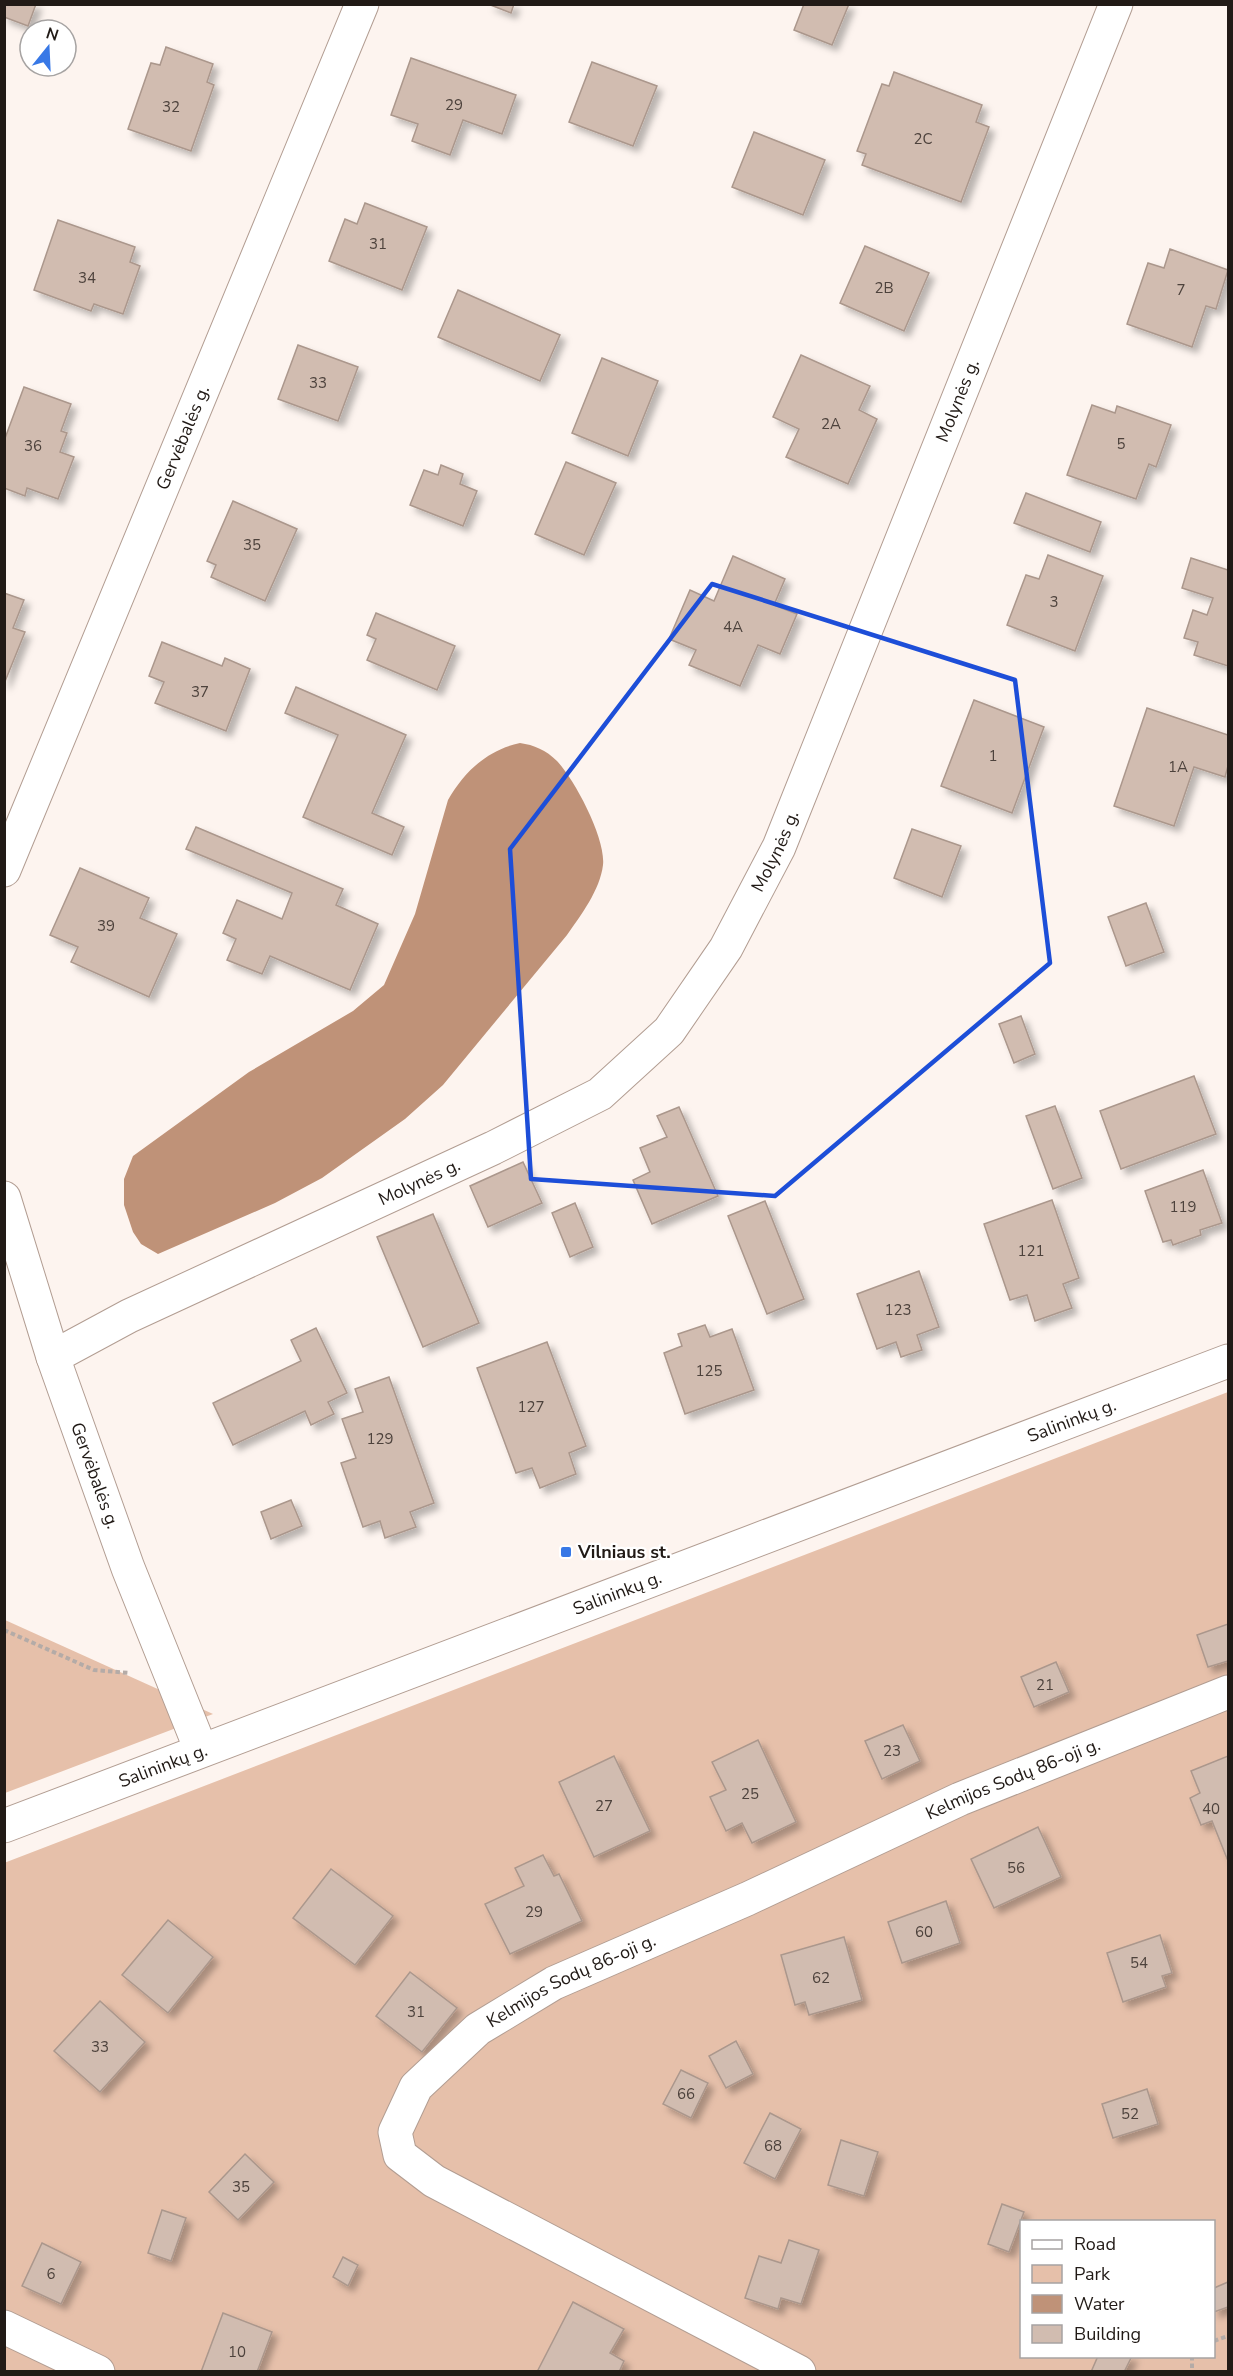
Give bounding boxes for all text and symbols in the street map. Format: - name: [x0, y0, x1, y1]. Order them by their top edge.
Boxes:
- north arrow: [18, 18, 78, 78]
- text: N: [43, 22, 61, 47]
- house number: 29: [445, 95, 463, 115]
- house number: 32: [162, 97, 180, 117]
- house number: 2C: [913, 129, 933, 149]
- house number: 31: [369, 234, 387, 254]
- house number: 34: [78, 268, 96, 288]
- house number: 2B: [874, 278, 894, 298]
- house number: 7: [1176, 280, 1186, 300]
- street label: Molynės g.: [930, 356, 985, 446]
- house number: 33: [309, 373, 327, 393]
- street label: Gervėbalės g.: [150, 382, 215, 493]
- house number: 2A: [821, 414, 841, 434]
- house number: 5: [1116, 434, 1126, 454]
- house number: 36: [24, 436, 42, 456]
- house number: 35: [243, 535, 261, 555]
- house number: 3: [1049, 592, 1059, 612]
- house number: 4A: [723, 617, 743, 637]
- house number: 37: [191, 682, 209, 702]
- house number: 1: [988, 746, 998, 766]
- house number: 1A: [1168, 757, 1188, 777]
- street label: Molynės g.: [746, 807, 804, 896]
- house number: 39: [97, 916, 115, 936]
- street label: Molynės g.: [374, 1153, 464, 1211]
- house number: 119: [1169, 1197, 1197, 1217]
- house number: 121: [1017, 1241, 1045, 1261]
- house number: 123: [884, 1300, 912, 1320]
- house number: 125: [695, 1361, 723, 1381]
- street label: Salininkų g.: [1024, 1393, 1119, 1448]
- house number: 127: [517, 1397, 545, 1417]
- street label: Gervėbalės g.: [65, 1419, 125, 1532]
- house number: 129: [366, 1429, 394, 1449]
- place label: Vilniaus st.: [577, 1540, 671, 1564]
- marker: Vilniaus st.: [559, 1545, 573, 1559]
- street label: Salininkų g.: [569, 1565, 665, 1621]
- house number: 21: [1036, 1675, 1054, 1695]
- street label: Kelmijos Sodų 86-oji g.: [922, 1732, 1104, 1826]
- street label: Salininkų g.: [115, 1738, 211, 1793]
- house number: 23: [883, 1741, 901, 1761]
- house number: 25: [741, 1784, 759, 1804]
- house number: 27: [595, 1796, 613, 1816]
- house number: 40: [1202, 1799, 1220, 1819]
- house number: 56: [1007, 1858, 1025, 1878]
- house number: 29: [525, 1902, 543, 1922]
- house number: 60: [915, 1922, 933, 1942]
- street label: Kelmijos Sodų 86-oji g.: [482, 1928, 659, 2033]
- house number: 54: [1130, 1953, 1148, 1973]
- house number: 62: [812, 1968, 830, 1988]
- house number: 31: [407, 2002, 425, 2022]
- house number: 33: [91, 2037, 109, 2057]
- house number: 66: [677, 2084, 695, 2104]
- house number: 52: [1121, 2104, 1139, 2124]
- house number: 68: [764, 2136, 782, 2156]
- house number: 35: [232, 2177, 250, 2197]
- legend: [1020, 2220, 1215, 2358]
- text: Road: [1074, 2232, 1116, 2256]
- text: Park: [1074, 2262, 1111, 2286]
- house number: 6: [46, 2264, 56, 2284]
- text: Water: [1074, 2292, 1125, 2316]
- text: Building: [1074, 2322, 1141, 2346]
- house number: 10: [228, 2342, 246, 2362]

